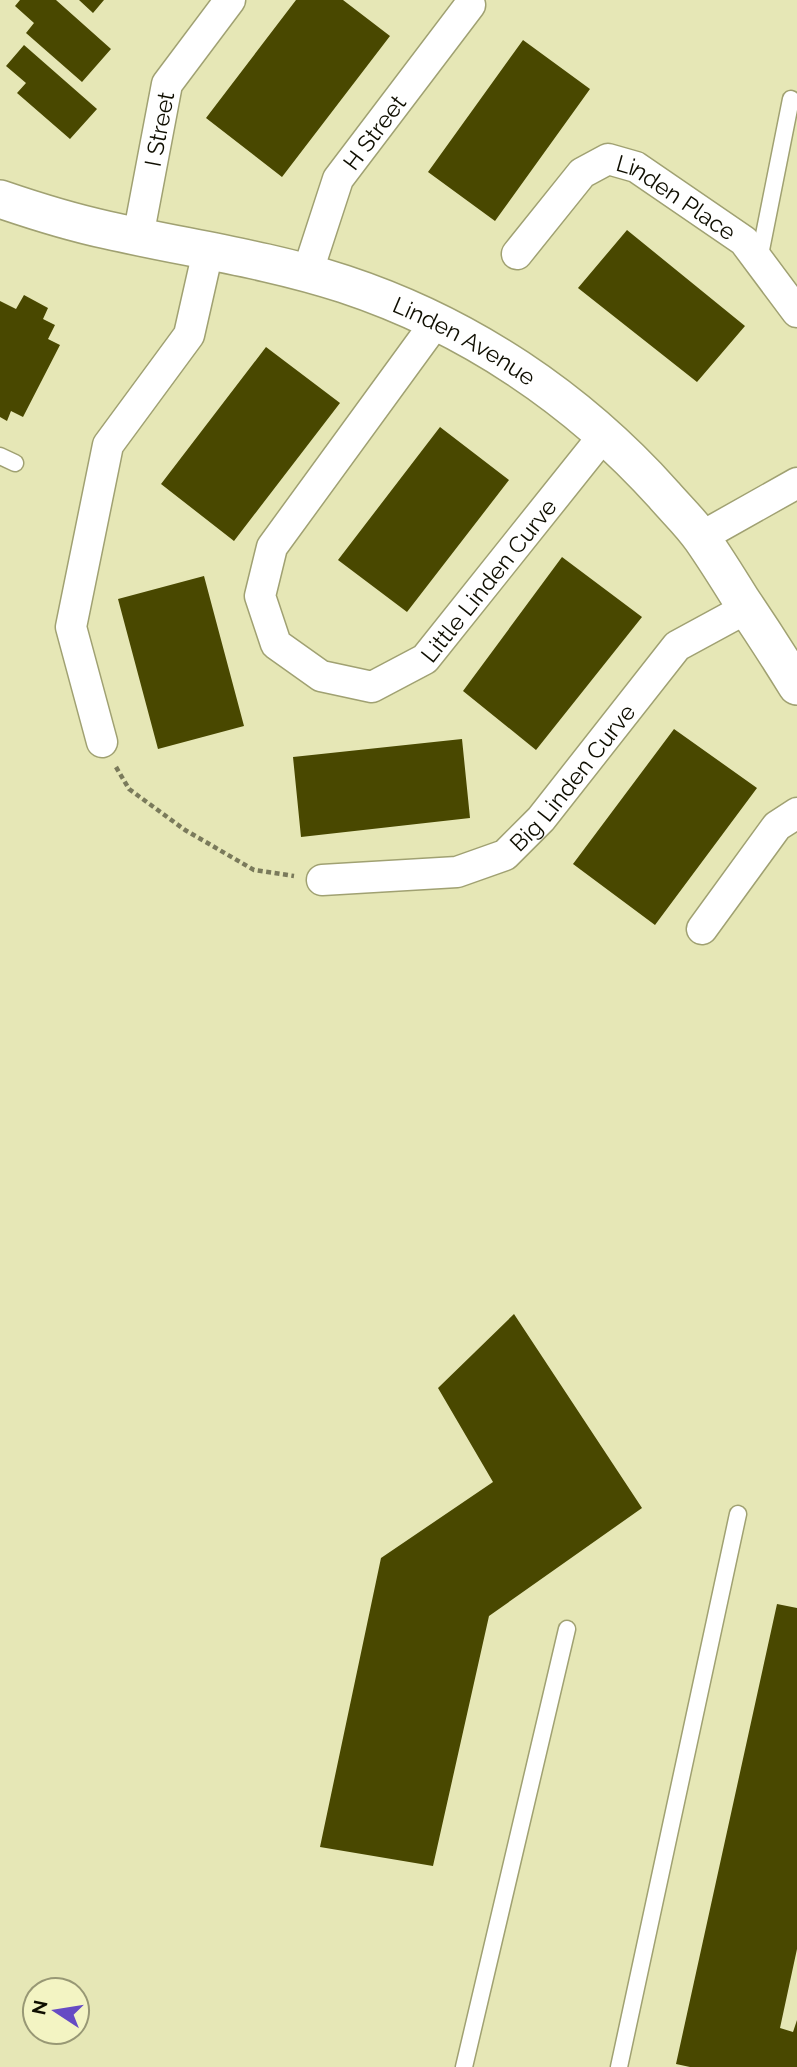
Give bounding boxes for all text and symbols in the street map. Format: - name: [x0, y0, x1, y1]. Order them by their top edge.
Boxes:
- street label: I Street: [138, 89, 179, 168]
- street label: H Street: [337, 89, 411, 175]
- street label: Linden Place: [613, 149, 741, 245]
- street label: Linden Avenue: [389, 290, 541, 390]
- street label: Little Linden Curve: [415, 493, 562, 667]
- street label: Big Linden Curve: [504, 698, 640, 856]
- north arrow: [21, 1976, 91, 2046]
- text: N: [27, 1998, 52, 2017]

